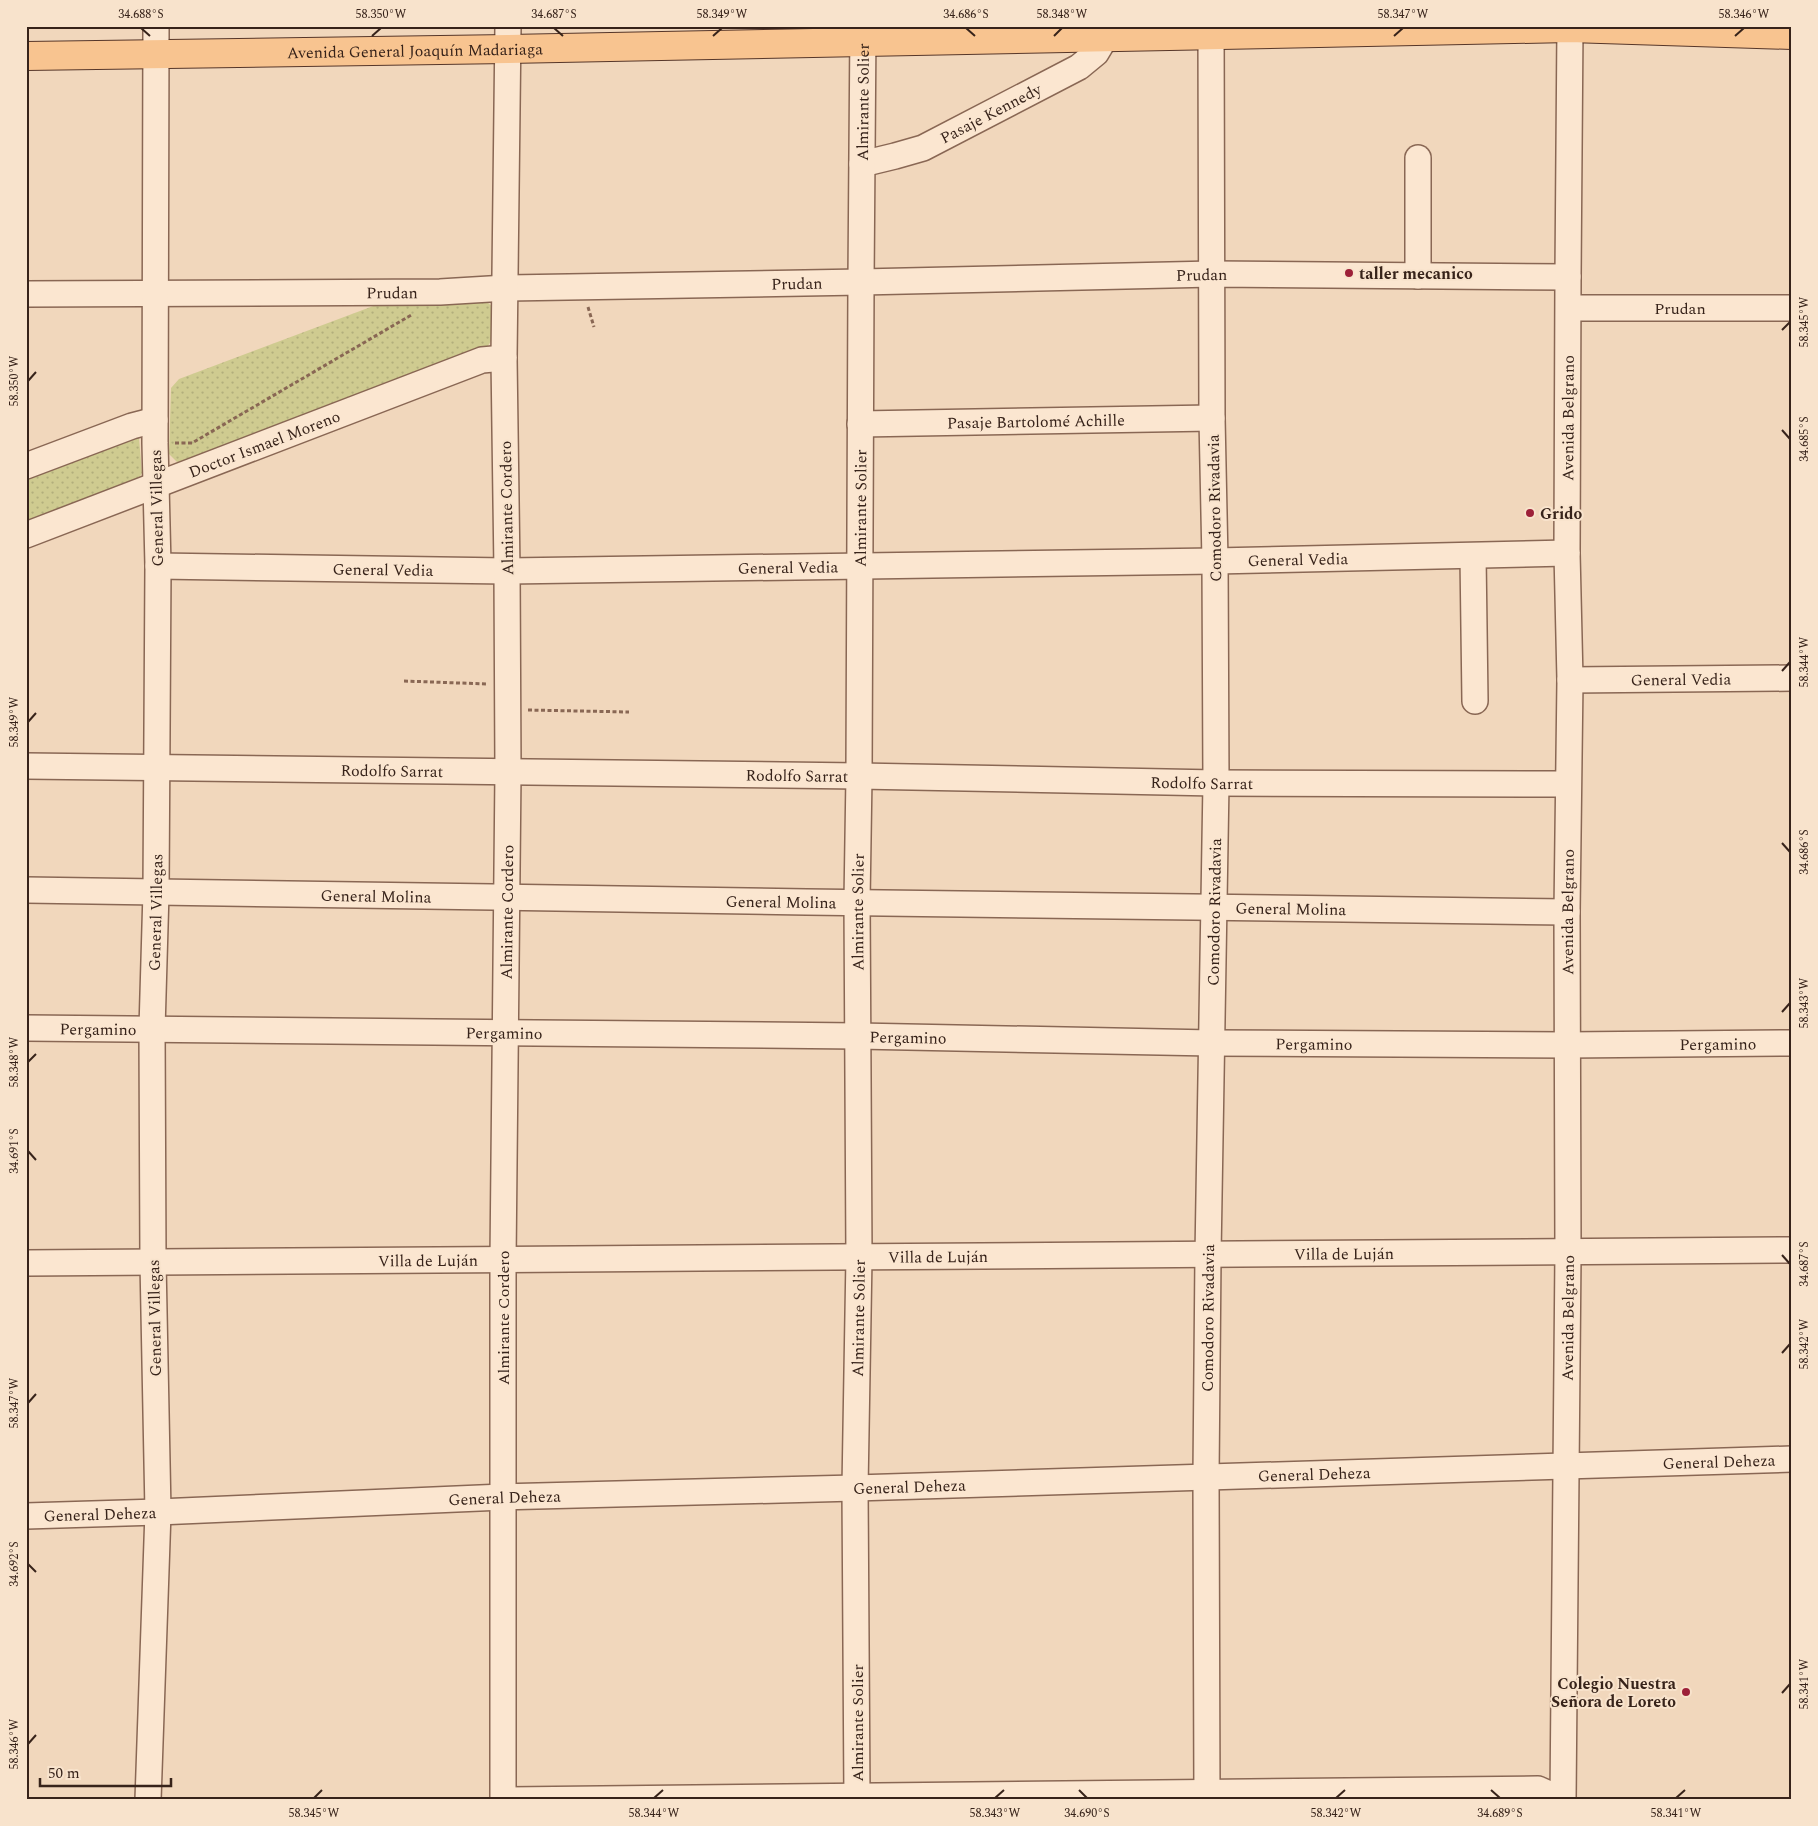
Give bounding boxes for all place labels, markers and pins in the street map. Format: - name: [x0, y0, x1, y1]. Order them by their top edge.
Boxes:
- place label: taller mecanico: [1359, 262, 1473, 286]
- marker: taller mecanico: [1343, 267, 1355, 279]
- place label: Grido: [1540, 502, 1583, 526]
- marker: Grido: [1524, 507, 1536, 519]
- place label: Colegio Nuestra Señora de Loreto: [1551, 1672, 1677, 1714]
- marker: Colegio Nuestra Señora de Loreto: [1680, 1686, 1692, 1698]

